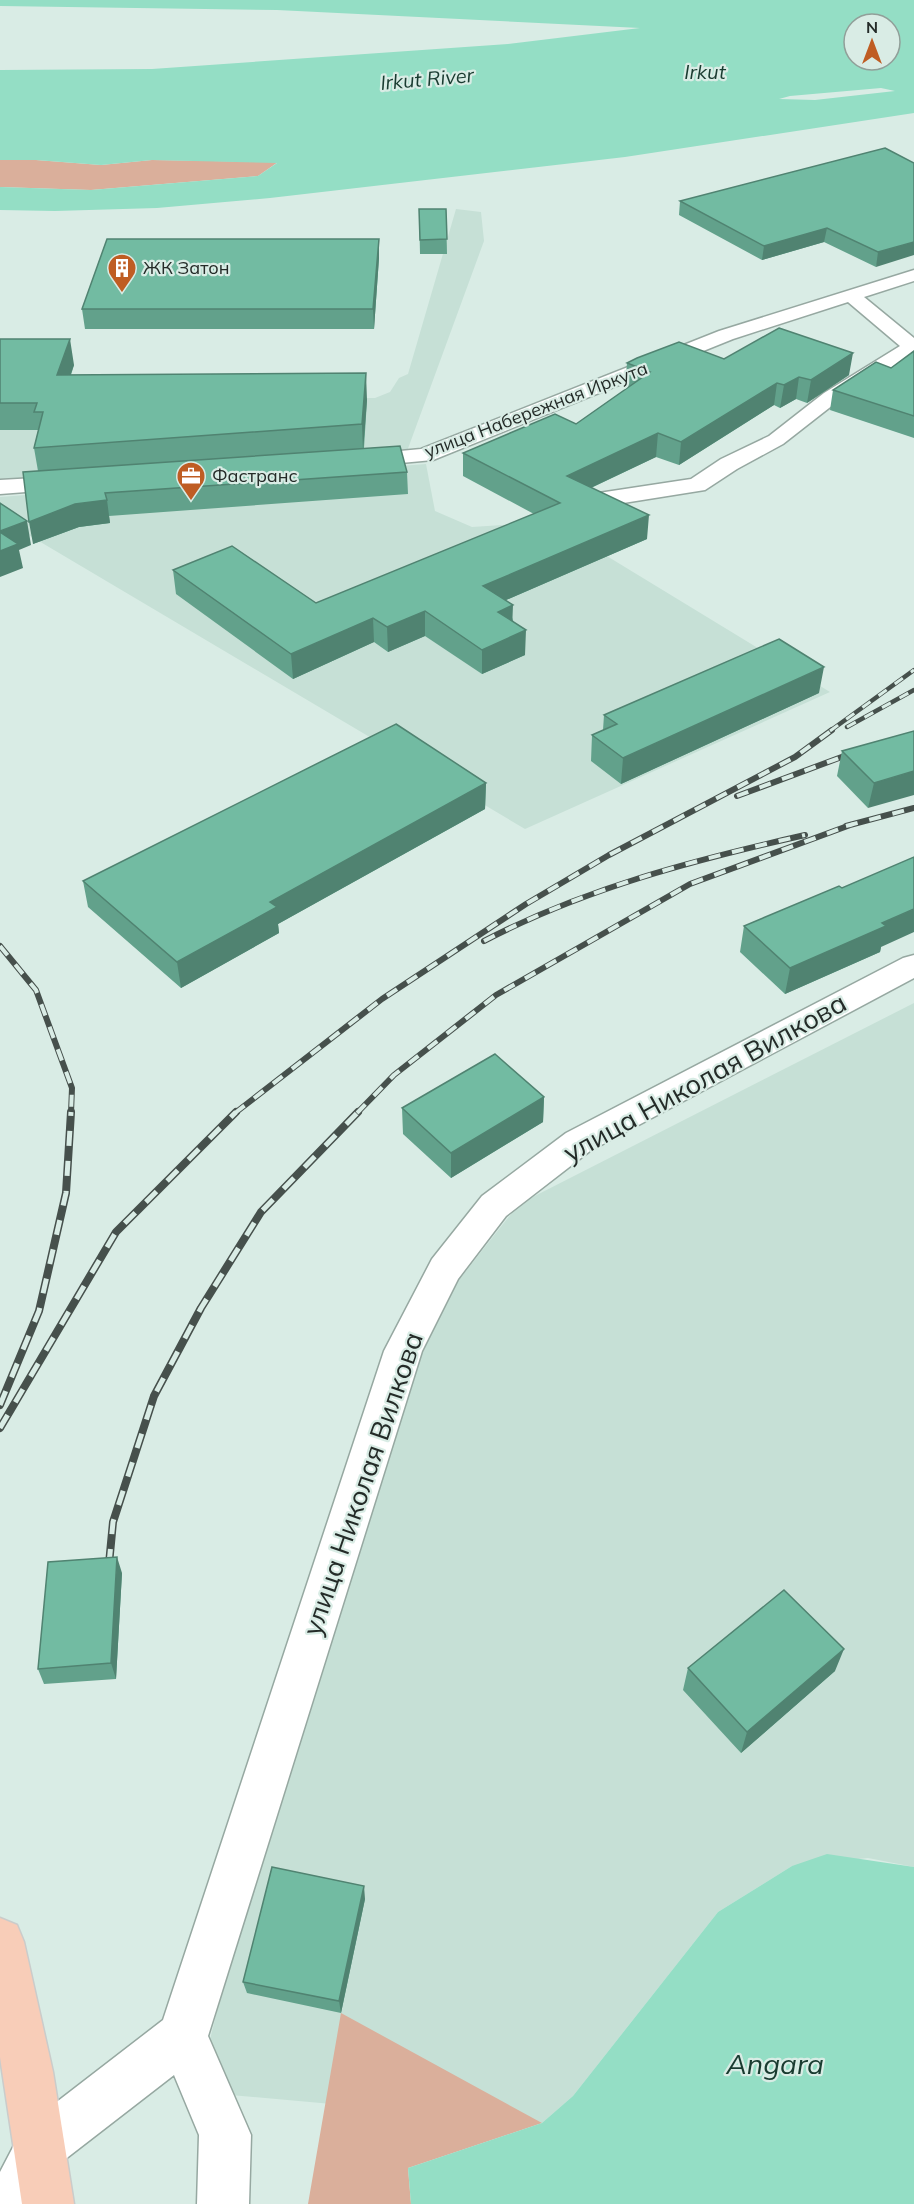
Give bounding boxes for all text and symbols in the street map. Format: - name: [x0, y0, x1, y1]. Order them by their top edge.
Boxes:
- north arrow: [842, 12, 902, 72]
- text: N: [866, 17, 878, 37]
- water label: Irkut: [684, 59, 727, 84]
- water label: Irkut River: [379, 62, 475, 95]
- building icon: ЖК Затон: [106, 252, 138, 294]
- place label: ЖК Затон: [143, 256, 230, 279]
- street label: улица Набережная Иркута: [421, 356, 651, 463]
- office icon: Фастранс: [175, 460, 207, 502]
- place label: Фастранс: [212, 464, 298, 487]
- street label: улица Николая Вилкова: [557, 985, 852, 1169]
- street label: улица Николая Вилкова: [294, 1327, 430, 1640]
- water label: Angara: [725, 2046, 824, 2081]

